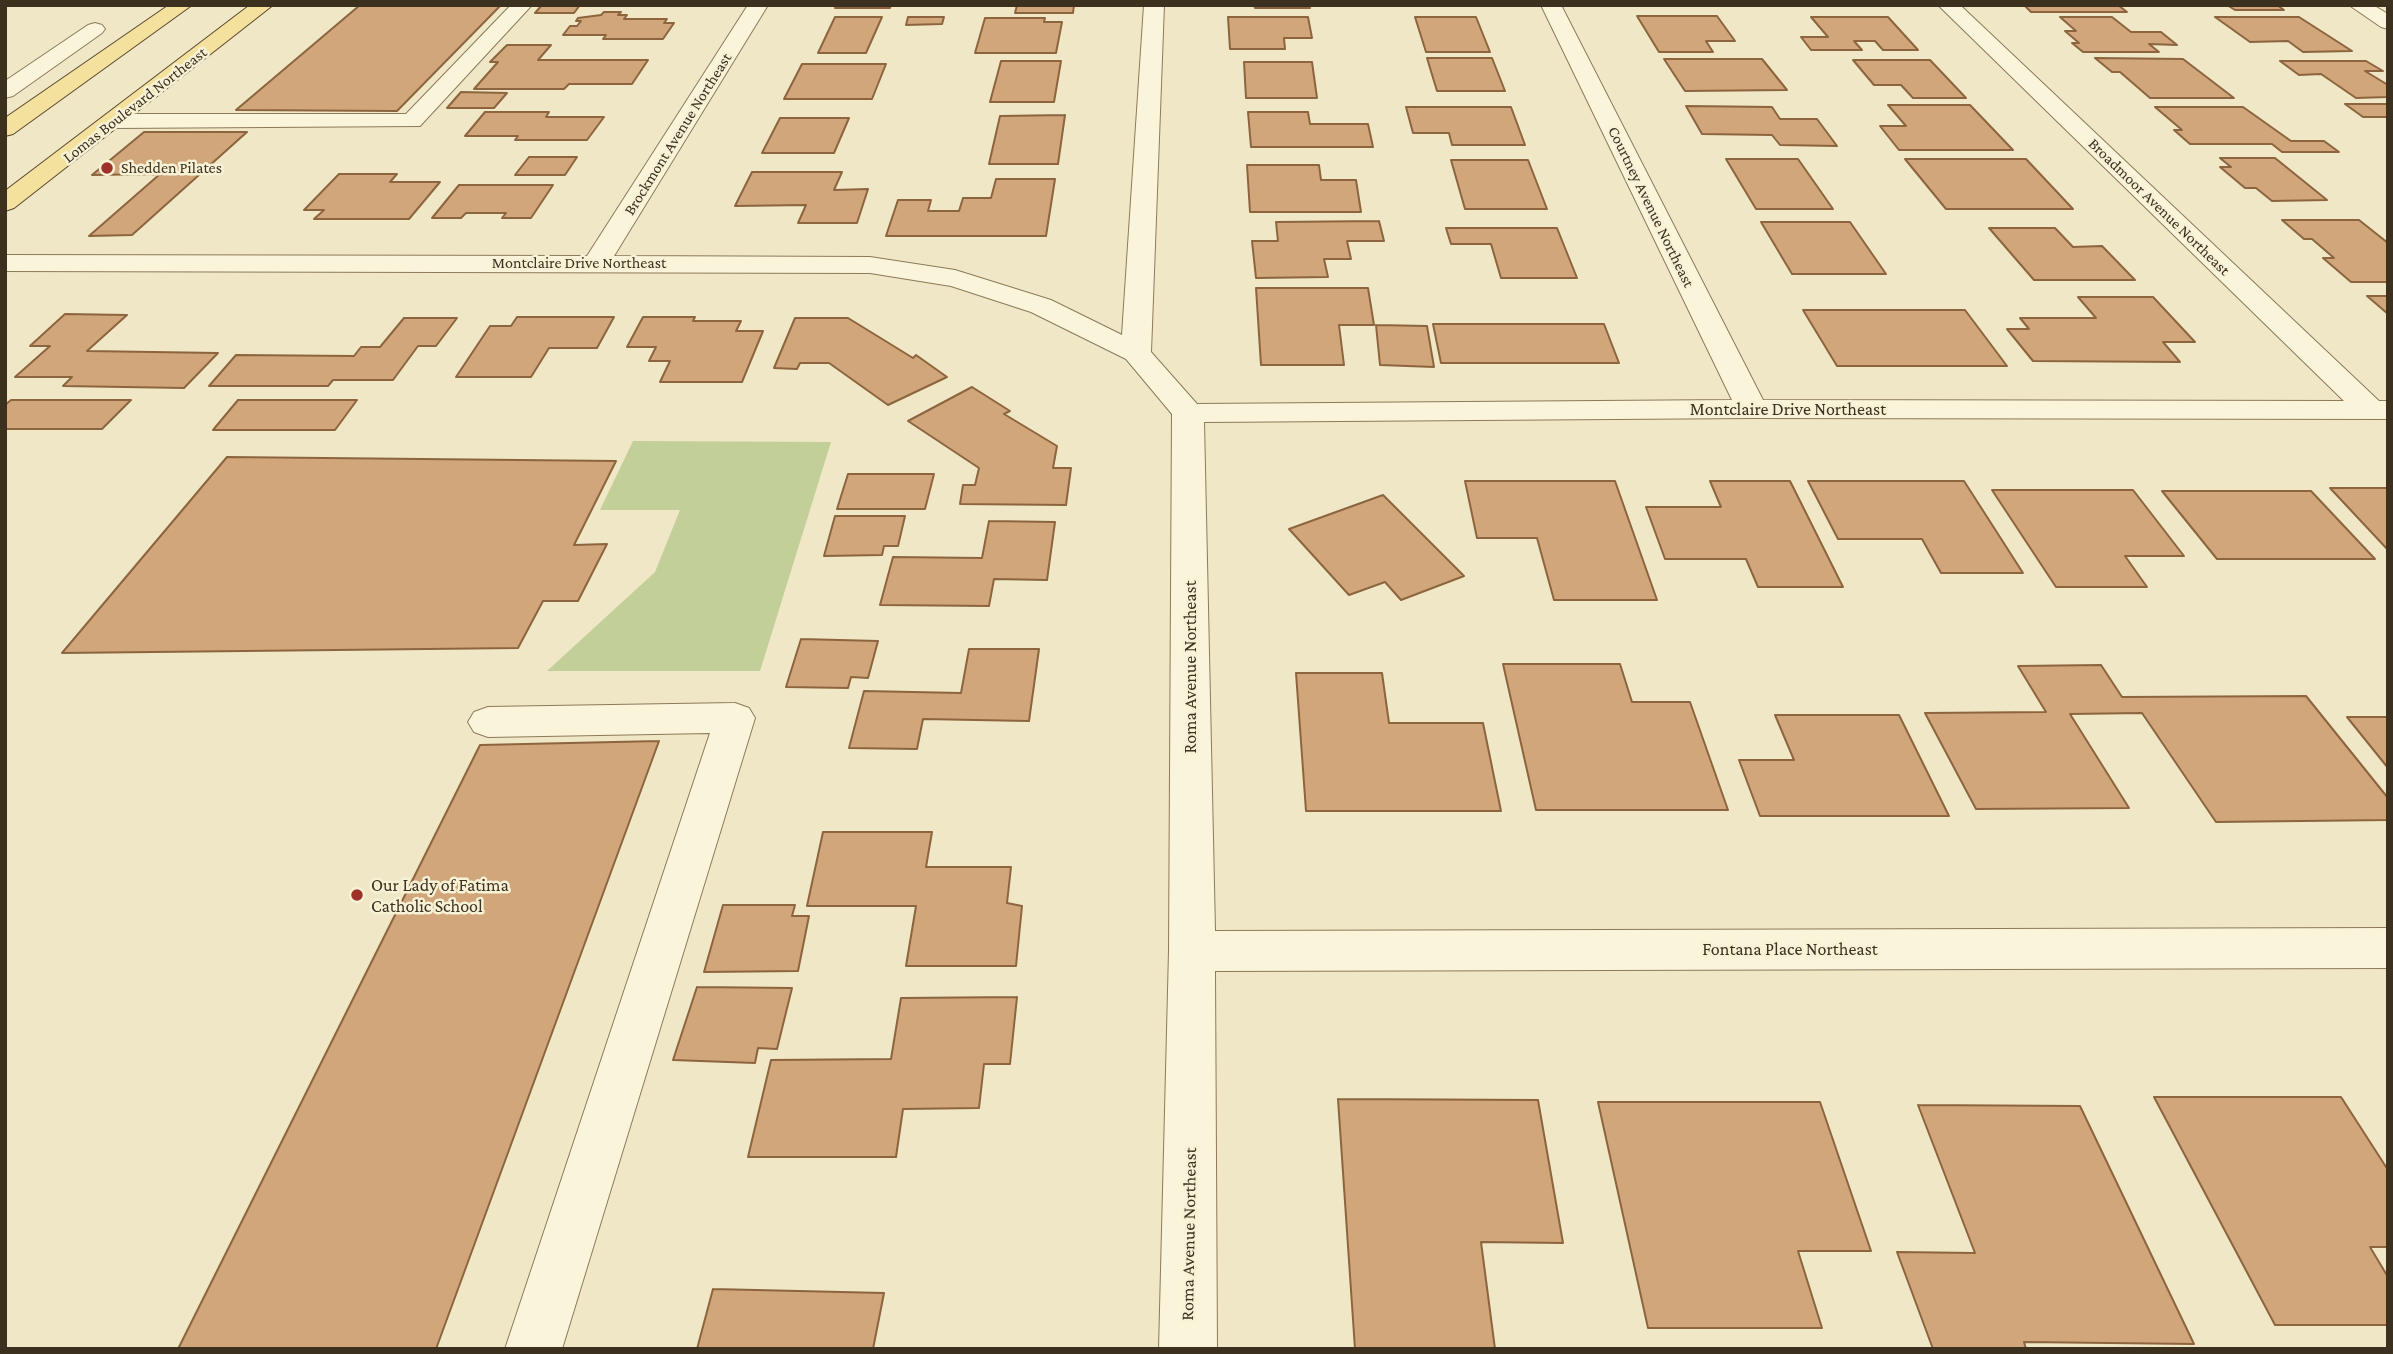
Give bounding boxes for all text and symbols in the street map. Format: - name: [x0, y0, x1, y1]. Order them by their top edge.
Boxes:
- street label: Lomas Boulevard Northeast: [59, 43, 211, 167]
- street label: Brockmont Avenue Northeast: [620, 49, 736, 219]
- street label: Courtney Avenue Northeast: [1604, 123, 1698, 291]
- street label: Broadmoor Avenue Northeast: [2084, 134, 2234, 280]
- place label: Shedden Pilates: [121, 158, 222, 178]
- marker: Shedden Pilates: [99, 160, 115, 176]
- street label: Montclaire Drive Northeast: [492, 253, 666, 273]
- street label: Montclaire Drive Northeast: [1690, 398, 1886, 420]
- street label: Roma Avenue Northeast: [1179, 580, 1201, 754]
- place label: Our Lady of Fatima Catholic School: [371, 874, 509, 917]
- marker: Our Lady of Fatima Catholic School: [349, 887, 365, 903]
- street label: Fontana Place Northeast: [1702, 938, 1878, 960]
- street label: Roma Avenue Northeast: [1177, 1147, 1201, 1321]

